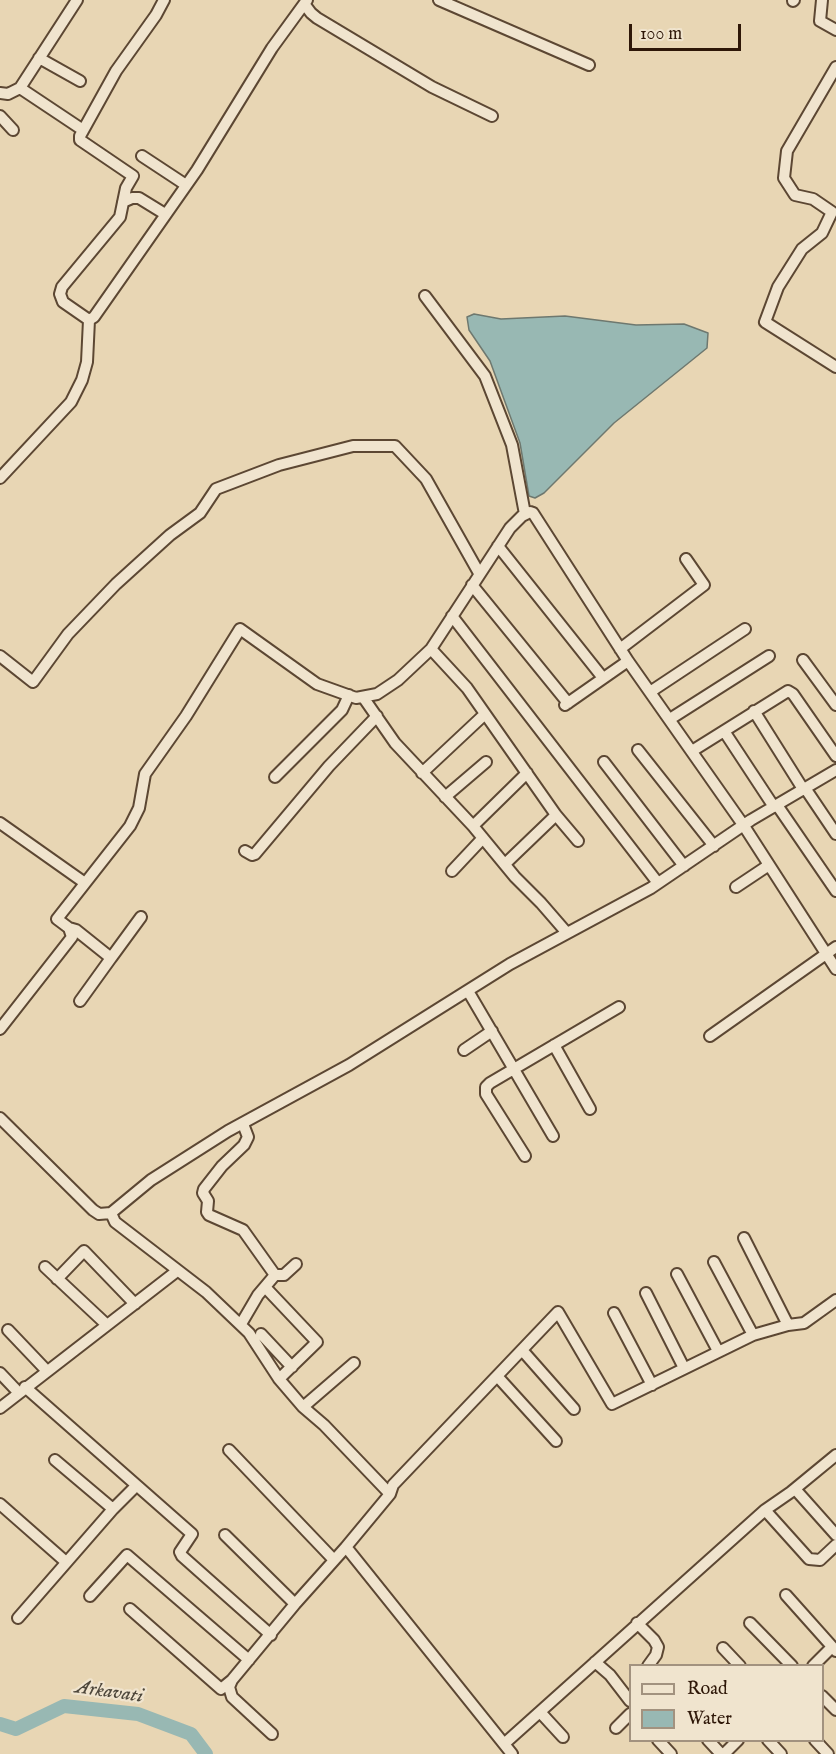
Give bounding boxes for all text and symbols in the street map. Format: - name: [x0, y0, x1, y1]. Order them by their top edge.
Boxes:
- scale bar: [632, 12, 744, 50]
- text: 100 m: [640, 23, 682, 46]
- legend: [629, 1664, 824, 1742]
- water label: Arkavati: [74, 1676, 144, 1710]
- text: Road: [687, 1678, 728, 1701]
- text: Water: [687, 1708, 732, 1731]

